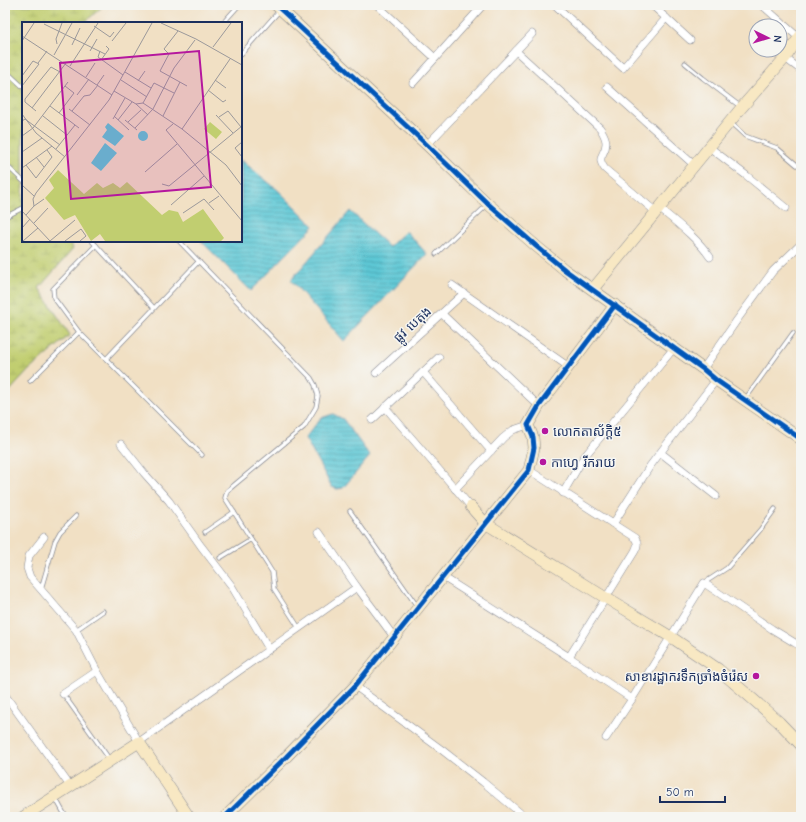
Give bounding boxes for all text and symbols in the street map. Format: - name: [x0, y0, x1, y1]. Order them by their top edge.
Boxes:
- north arrow: [748, 18, 788, 58]
- inset map: [22, 22, 242, 242]
- text: N: [771, 35, 784, 43]
- street label: ផ្លូវ បេតុង: [390, 304, 437, 348]
- place label: លោកតាស័ក្តិ៥: [553, 423, 621, 440]
- marker: លោកតាស័ក្តិ៥: [540, 426, 550, 436]
- place label: កាហ្វេ រីករាយ: [551, 455, 616, 471]
- marker: កាហ្វេ រីករាយ: [538, 457, 548, 467]
- place label: សាខារដ្ឋាករទឹកច្រាំងចំរ៉េស: [625, 668, 748, 685]
- marker: សាខារដ្ឋាករទឹកច្រាំងចំរ៉េស: [751, 671, 761, 681]
- scale bar: [660, 778, 725, 804]
- text: 50 m: [666, 785, 694, 799]

